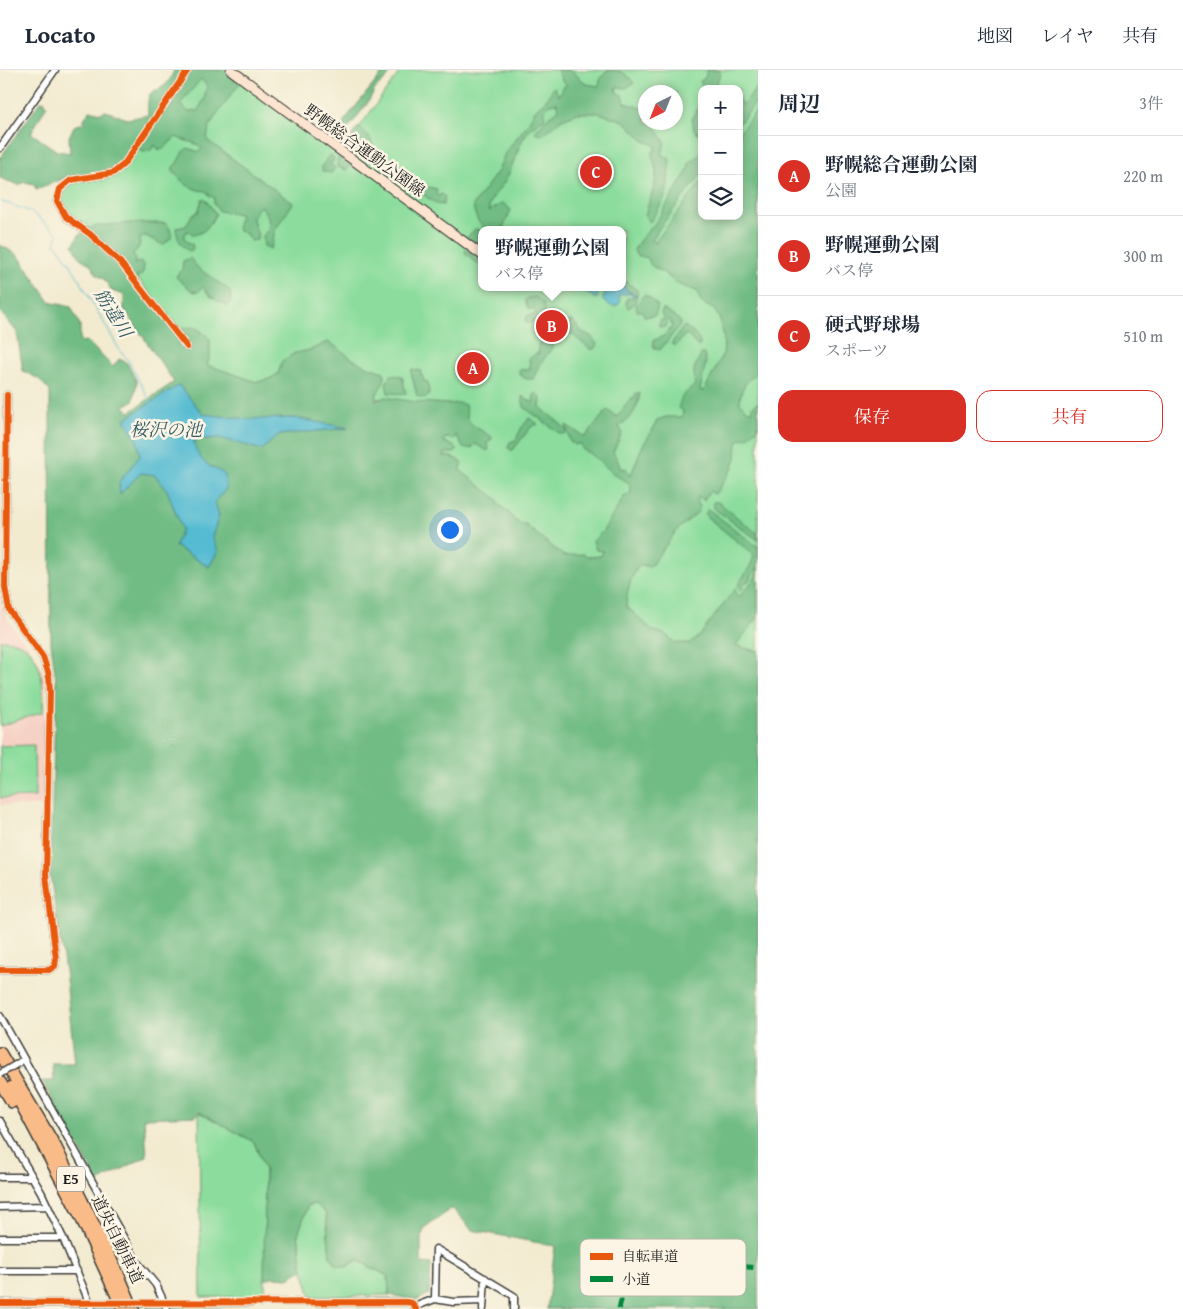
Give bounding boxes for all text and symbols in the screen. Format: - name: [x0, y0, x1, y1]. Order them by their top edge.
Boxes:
- text: Locato: [25, 17, 96, 52]
- text: 地図: [977, 22, 1013, 49]
- text: レイヤ: [1041, 22, 1094, 49]
- text: 共有: [1122, 22, 1158, 49]
- north arrow: [638, 85, 683, 130]
- map controls: [698, 85, 743, 220]
- button: +: [698, 85, 743, 130]
- text: 周辺: [778, 88, 820, 119]
- text: 3件: [1139, 91, 1163, 115]
- street label: 野幌総合運動公園線: [300, 98, 430, 202]
- button: −: [698, 130, 743, 175]
- text: 野幌総合運動公園: [825, 150, 977, 178]
- pin: C: [580, 153, 612, 191]
- text: A: [789, 164, 799, 188]
- text: 220 m: [1123, 164, 1163, 188]
- button: layers: [698, 175, 743, 220]
- text: 公園: [825, 178, 857, 202]
- popup: [478, 226, 626, 291]
- text: 野幌運動公園: [825, 230, 939, 258]
- text: 野幌運動公園: [495, 233, 609, 261]
- text: B: [789, 244, 799, 268]
- text: 300 m: [1123, 244, 1163, 268]
- text: バス停: [825, 258, 873, 282]
- text: バス停: [495, 261, 543, 285]
- water label: 筋違川: [88, 283, 140, 344]
- pin: B: [536, 307, 568, 345]
- text: 硬式野球場: [825, 310, 920, 338]
- text: C: [789, 324, 799, 348]
- text: 510 m: [1123, 324, 1163, 348]
- text: スポーツ: [825, 338, 888, 362]
- pin: A: [457, 349, 489, 387]
- button: 保存: [778, 390, 966, 442]
- button: 共有: [976, 390, 1163, 442]
- water label: 桜沢の池: [130, 416, 204, 443]
- your location: [437, 517, 463, 543]
- road number: E5: [57, 1166, 85, 1192]
- street label: 道央自動車道: [86, 1191, 150, 1287]
- legend: [580, 1239, 746, 1296]
- text: 自転車道: [622, 1246, 678, 1266]
- text: 小道: [622, 1269, 650, 1289]

